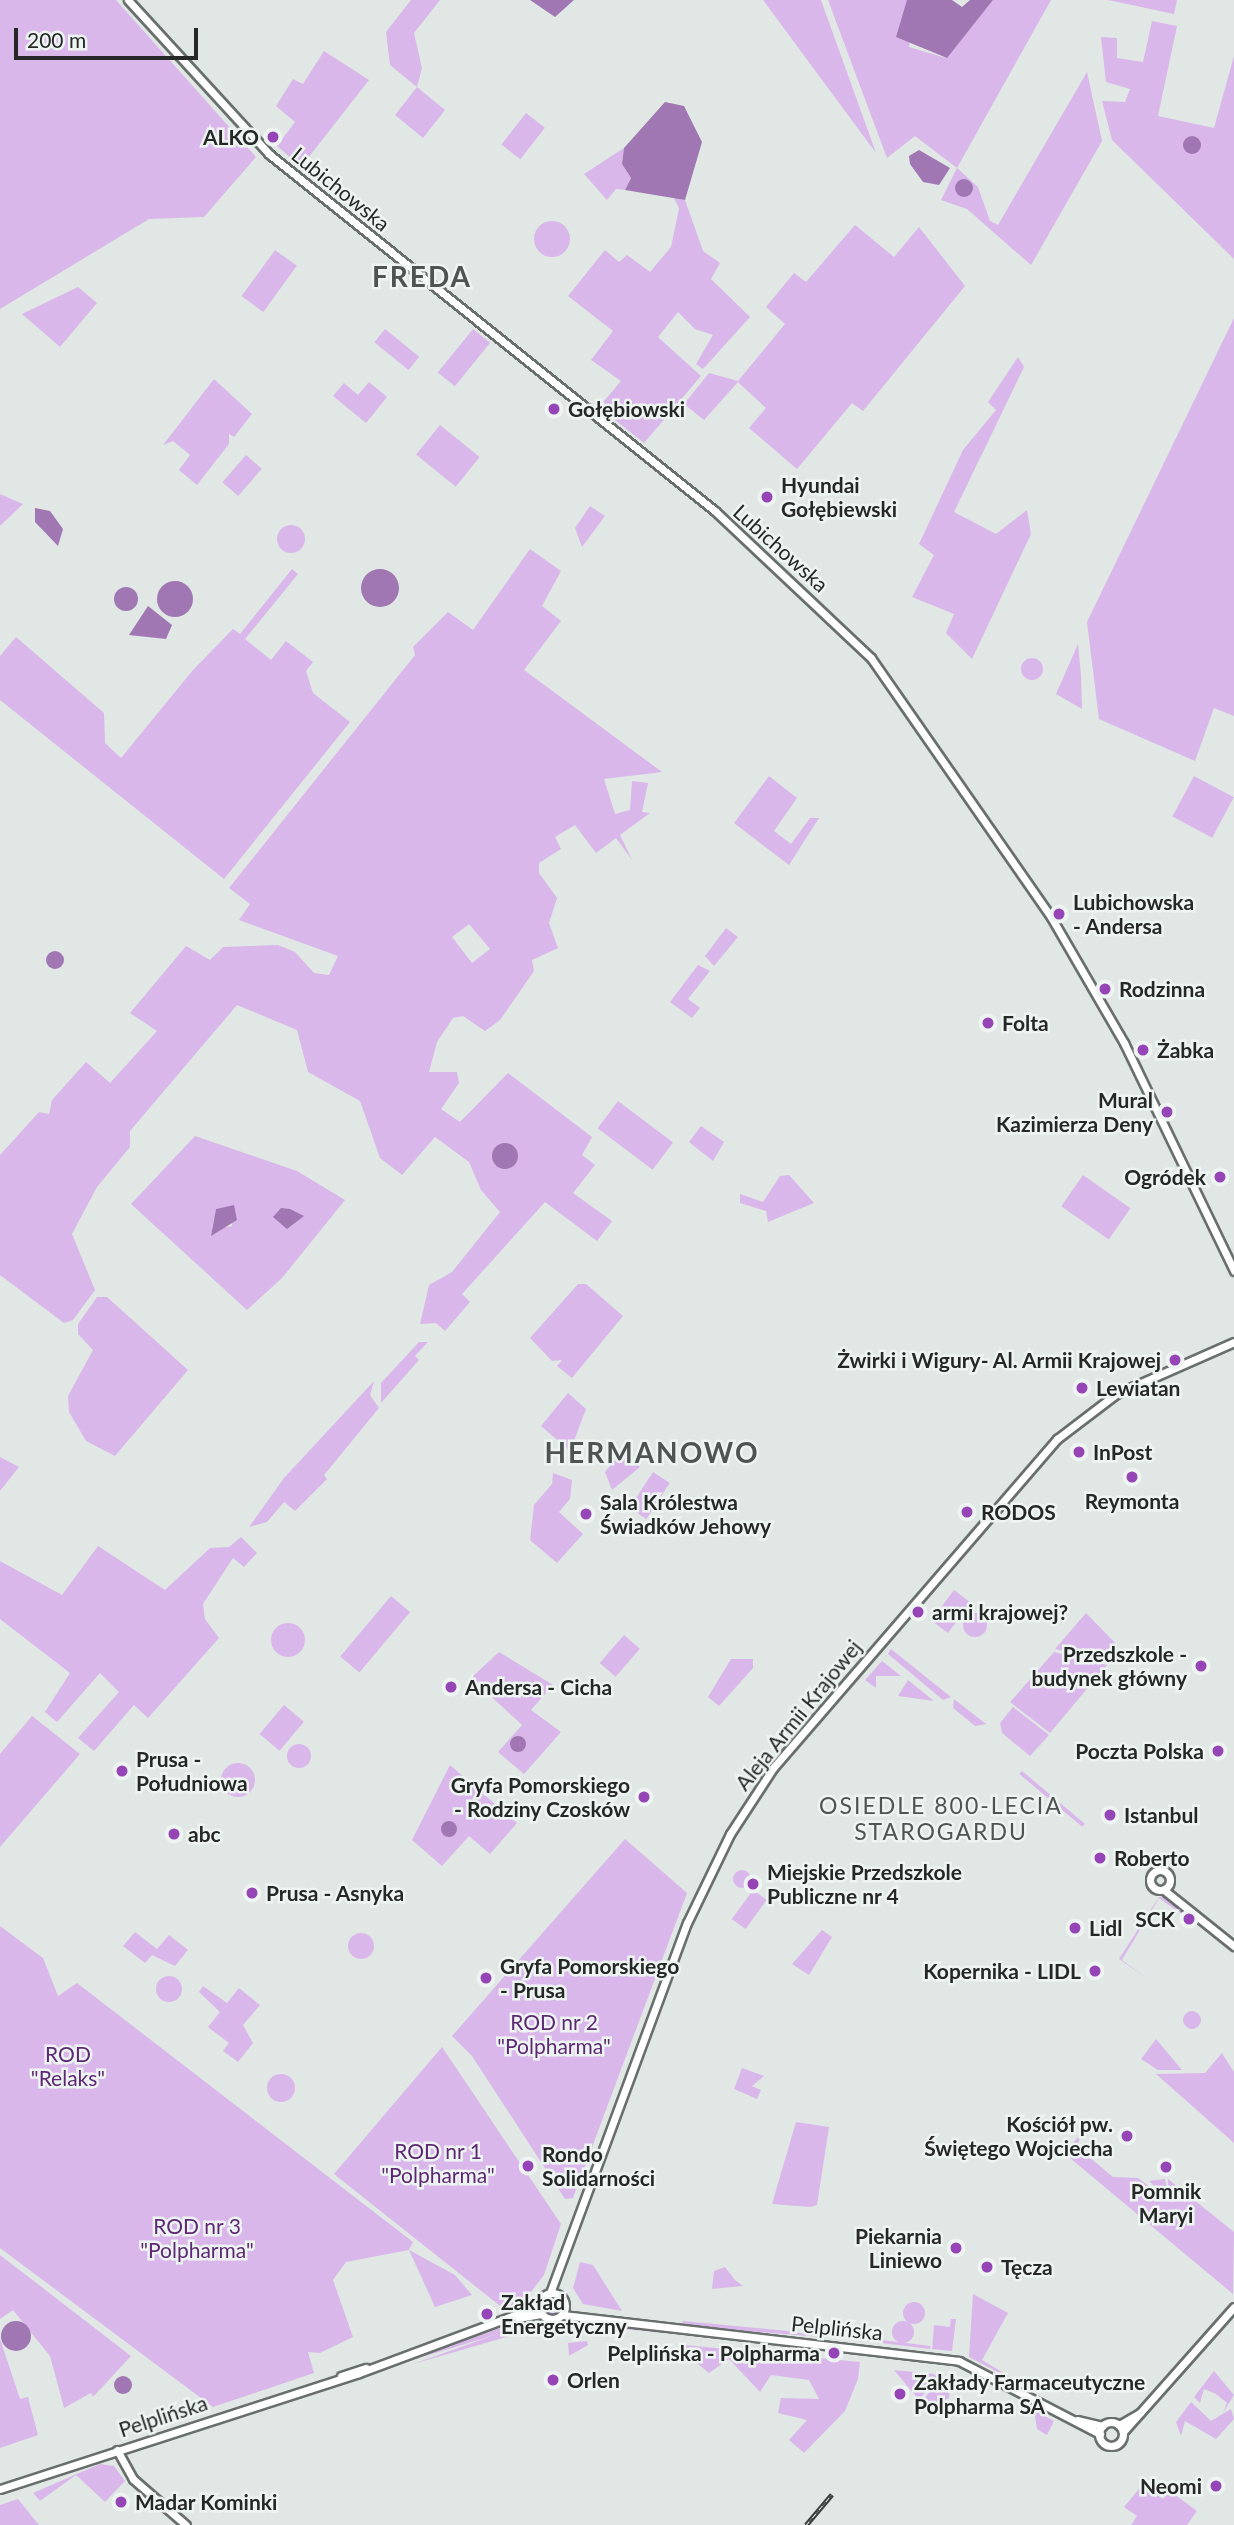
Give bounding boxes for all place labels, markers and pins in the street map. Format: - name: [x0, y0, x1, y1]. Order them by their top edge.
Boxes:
- place label: ALKO: [203, 124, 259, 150]
- marker: ALKO: [265, 129, 281, 145]
- place label: Gołębiowski: [568, 396, 685, 422]
- marker: Gołębiowski: [546, 401, 562, 417]
- place label: Hyundai Gołębiewski: [781, 472, 897, 522]
- marker: Hyundai Gołębiewski: [759, 489, 775, 505]
- place label: Lubichowska - Andersa: [1073, 889, 1194, 939]
- marker: Lubichowska - Andersa: [1051, 906, 1067, 922]
- place label: Rodzinna: [1119, 976, 1205, 1002]
- marker: Rodzinna: [1097, 981, 1113, 997]
- place label: Folta: [1002, 1010, 1049, 1036]
- marker: Folta: [980, 1015, 996, 1031]
- place label: Żabka: [1157, 1037, 1214, 1063]
- marker: Żabka: [1135, 1042, 1151, 1058]
- place label: Mural Kazimierza Deny: [996, 1087, 1153, 1137]
- marker: Mural Kazimierza Deny: [1159, 1104, 1175, 1120]
- place label: Ogródek: [1124, 1164, 1206, 1190]
- marker: Ogródek: [1212, 1169, 1228, 1185]
- place label: Żwirki i Wigury- Al. Armii Krajowej: [836, 1347, 1161, 1373]
- marker: Żwirki i Wigury- Al. Armii Krajowej: [1167, 1352, 1183, 1368]
- place label: Lewiatan: [1096, 1375, 1180, 1401]
- marker: Lewiatan: [1074, 1380, 1090, 1396]
- place label: InPost: [1093, 1439, 1152, 1465]
- marker: InPost: [1071, 1444, 1087, 1460]
- marker: Reymonta: [1124, 1469, 1140, 1485]
- place label: Reymonta: [1085, 1488, 1179, 1514]
- place label: Sala Królestwa Świadków Jehowy: [600, 1489, 772, 1539]
- place label: RODOS: [981, 1499, 1056, 1525]
- marker: RODOS: [959, 1504, 975, 1520]
- marker: Sala Królestwa Świadków Jehowy: [578, 1506, 594, 1522]
- place label: armi krajowej?: [932, 1599, 1068, 1625]
- marker: armi krajowej?: [910, 1604, 926, 1620]
- place label: Przedszkole - budynek główny: [1031, 1641, 1187, 1691]
- marker: Przedszkole - budynek główny: [1193, 1658, 1209, 1674]
- place label: Andersa - Cicha: [465, 1674, 612, 1700]
- marker: Andersa - Cicha: [443, 1679, 459, 1695]
- place label: Poczta Polska: [1075, 1738, 1204, 1764]
- marker: Poczta Polska: [1210, 1743, 1226, 1759]
- place label: Prusa - Południowa: [136, 1746, 248, 1796]
- marker: Prusa - Południowa: [114, 1763, 130, 1779]
- place label: Gryfa Pomorskiego - Rodziny Czosków: [451, 1772, 630, 1822]
- marker: Gryfa Pomorskiego - Rodziny Czosków: [636, 1789, 652, 1805]
- place label: Istanbul: [1124, 1802, 1198, 1828]
- marker: Istanbul: [1102, 1807, 1118, 1823]
- place label: abc: [188, 1821, 221, 1847]
- marker: abc: [166, 1826, 182, 1842]
- place label: Roberto: [1114, 1845, 1190, 1871]
- marker: Roberto: [1092, 1850, 1108, 1866]
- place label: Miejskie Przedszkole Publiczne nr 4: [767, 1859, 962, 1909]
- marker: Miejskie Przedszkole Publiczne nr 4: [745, 1876, 761, 1892]
- place label: Prusa - Asnyka: [266, 1880, 405, 1906]
- marker: Prusa - Asnyka: [244, 1885, 260, 1901]
- place label: SCK: [1135, 1906, 1175, 1932]
- marker: SCK: [1181, 1911, 1197, 1927]
- place label: Lidl: [1089, 1915, 1122, 1941]
- marker: Lidl: [1067, 1920, 1083, 1936]
- place label: Gryfa Pomorskiego - Prusa: [500, 1953, 679, 2003]
- place label: Kopernika - LIDL: [923, 1958, 1081, 1984]
- marker: Kopernika - LIDL: [1087, 1963, 1103, 1979]
- marker: Gryfa Pomorskiego - Prusa: [478, 1970, 494, 1986]
- place label: Kościół pw. Świętego Wojciecha: [924, 2111, 1113, 2161]
- marker: Kościół pw. Świętego Wojciecha: [1119, 2128, 1135, 2144]
- place label: Rondo Solidarności: [542, 2141, 655, 2191]
- marker: Rondo Solidarności: [520, 2158, 536, 2174]
- marker: Pomnik Maryi: [1158, 2159, 1174, 2175]
- place label: Pomnik Maryi: [1131, 2178, 1201, 2228]
- place label: Piekarnia Liniewo: [855, 2223, 942, 2273]
- marker: Piekarnia Liniewo: [948, 2240, 964, 2256]
- place label: Tęcza: [1001, 2254, 1053, 2280]
- marker: Tęcza: [979, 2259, 995, 2275]
- place label: Zakład Energetyczny: [501, 2289, 627, 2339]
- marker: Zakład Energetyczny: [479, 2306, 495, 2322]
- place label: Pelplińska - Polpharma: [607, 2340, 820, 2366]
- marker: Pelplińska - Polpharma: [826, 2345, 842, 2361]
- place label: Orlen: [567, 2367, 620, 2393]
- place label: Zakłady Farmaceutyczne Polpharma SA: [914, 2369, 1146, 2419]
- marker: Orlen: [545, 2372, 561, 2388]
- marker: Zakłady Farmaceutyczne Polpharma SA: [892, 2386, 908, 2402]
- place label: Neomi: [1140, 2473, 1202, 2499]
- marker: Neomi: [1208, 2478, 1224, 2494]
- place label: Madar Kominki: [135, 2489, 278, 2515]
- marker: Madar Kominki: [113, 2494, 129, 2510]

